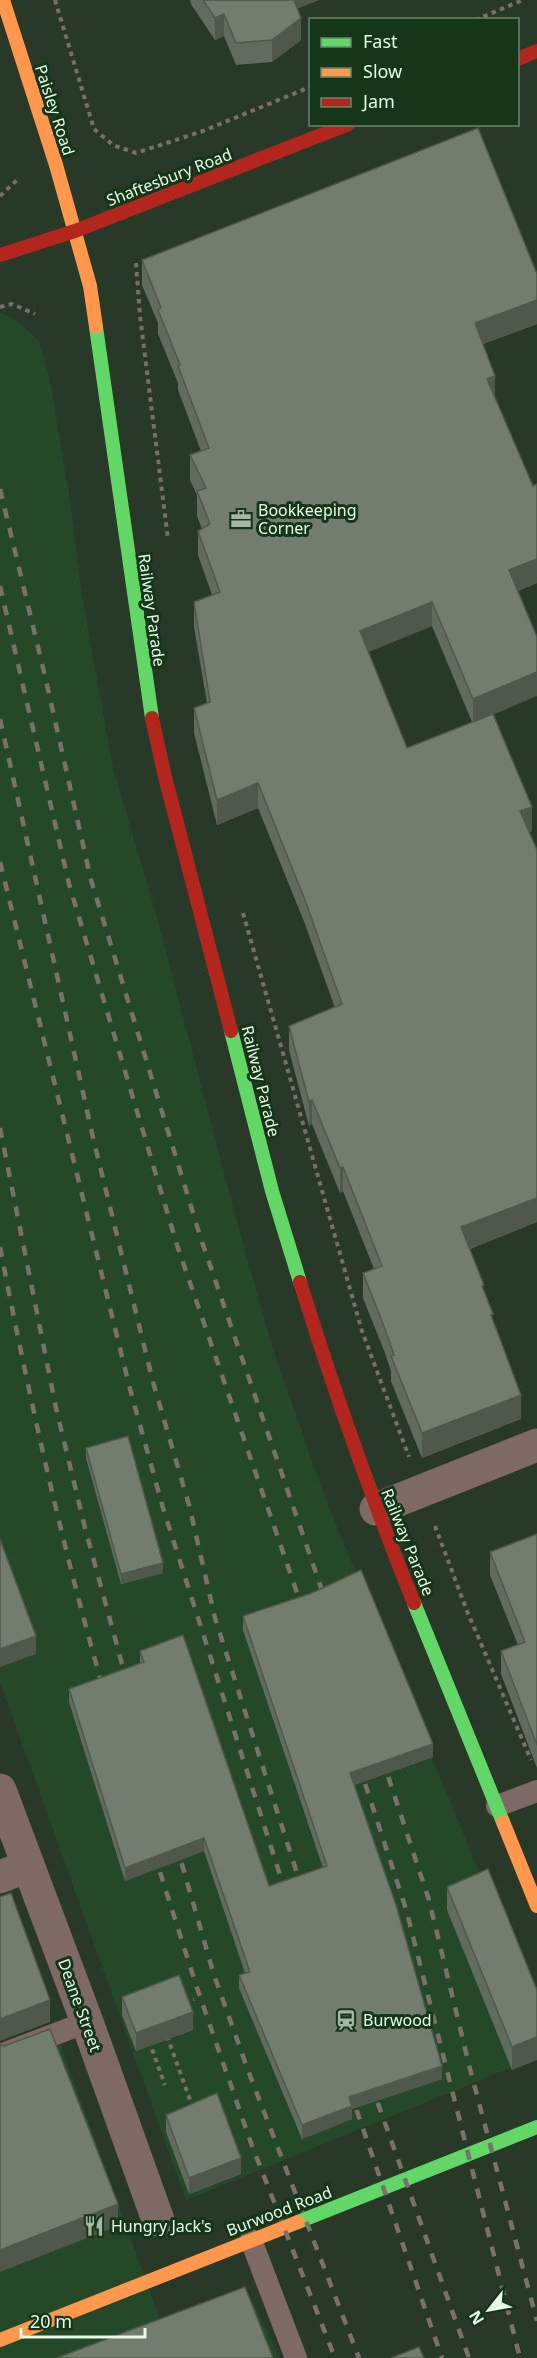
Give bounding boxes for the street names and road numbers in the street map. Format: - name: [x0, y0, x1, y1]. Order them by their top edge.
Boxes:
- street label: Paisley Road: [30, 62, 80, 158]
- street label: Shaftesbury Road: [103, 143, 235, 211]
- street label: Railway Parade: [133, 552, 171, 668]
- street label: Railway Parade: [237, 1023, 285, 1139]
- street label: Railway Parade: [376, 1485, 440, 1599]
- street label: Deane Street: [53, 1955, 107, 2055]
- street label: Burwood Road: [223, 2181, 335, 2241]

